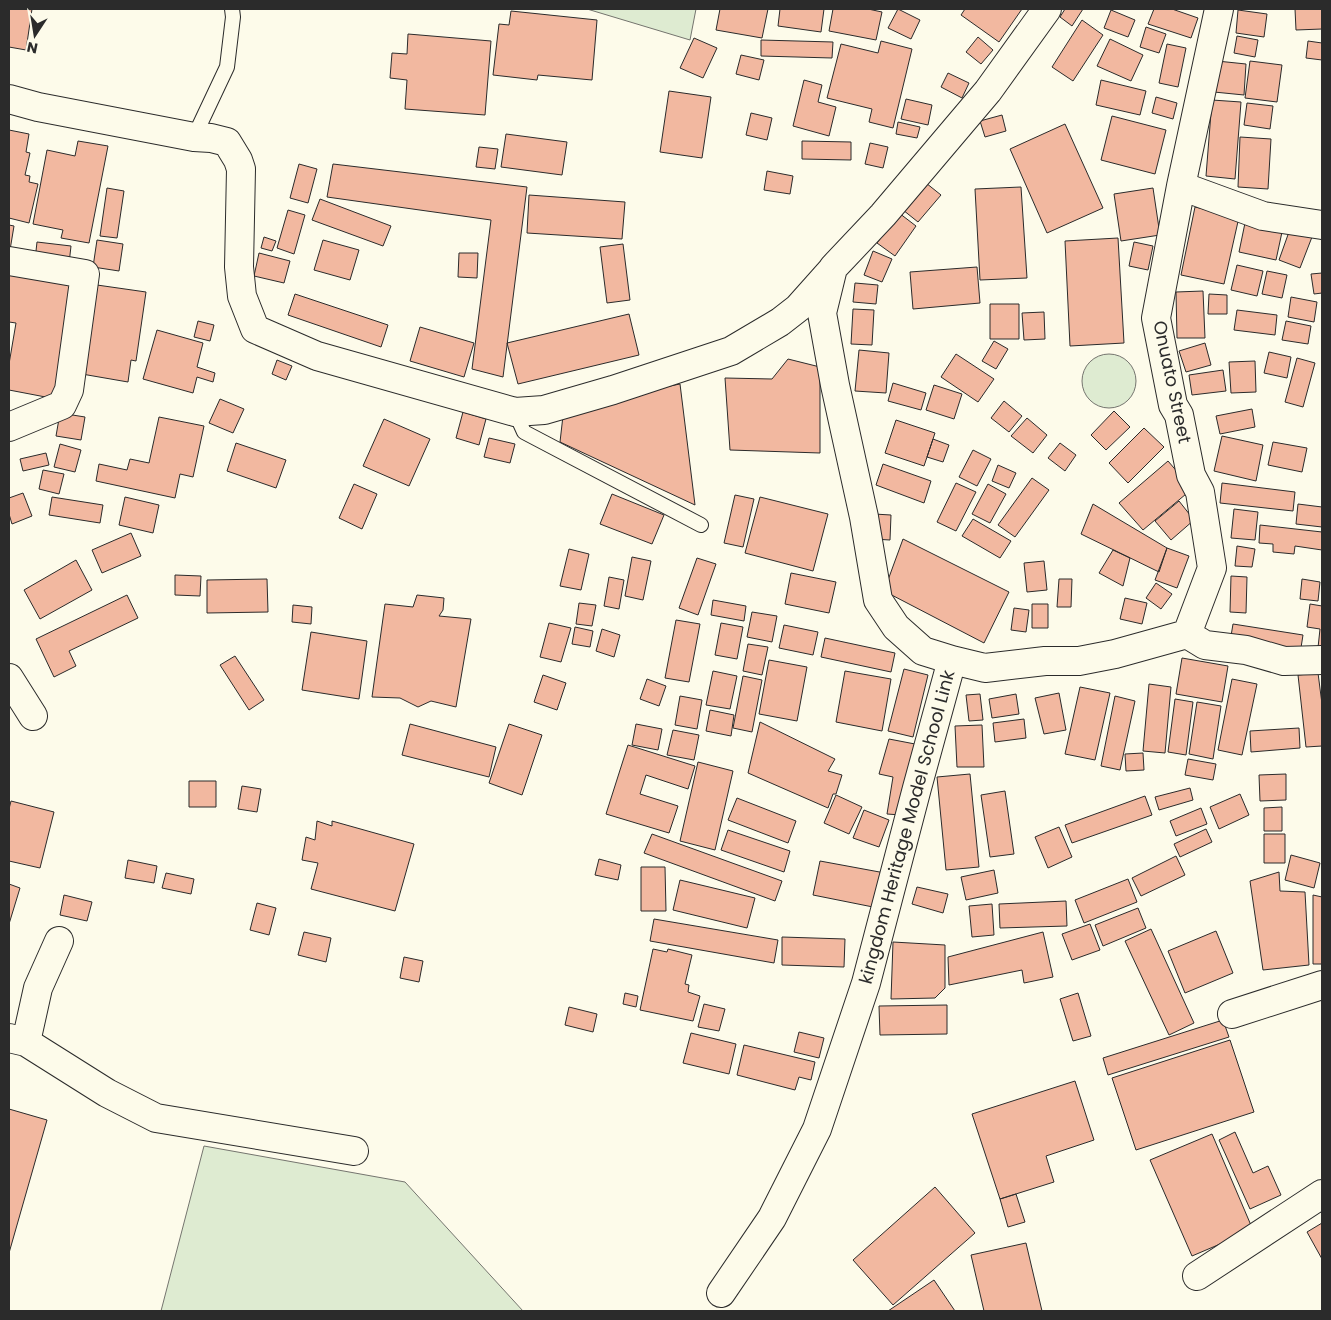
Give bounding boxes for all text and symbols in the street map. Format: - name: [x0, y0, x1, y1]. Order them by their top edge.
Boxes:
- north arrow: [10, 10, 60, 60]
- text: N: [25, 37, 40, 59]
- street label: Onuato Street: [1147, 318, 1198, 446]
- street label: kingdom Heritage Model School Link: [853, 667, 961, 987]

